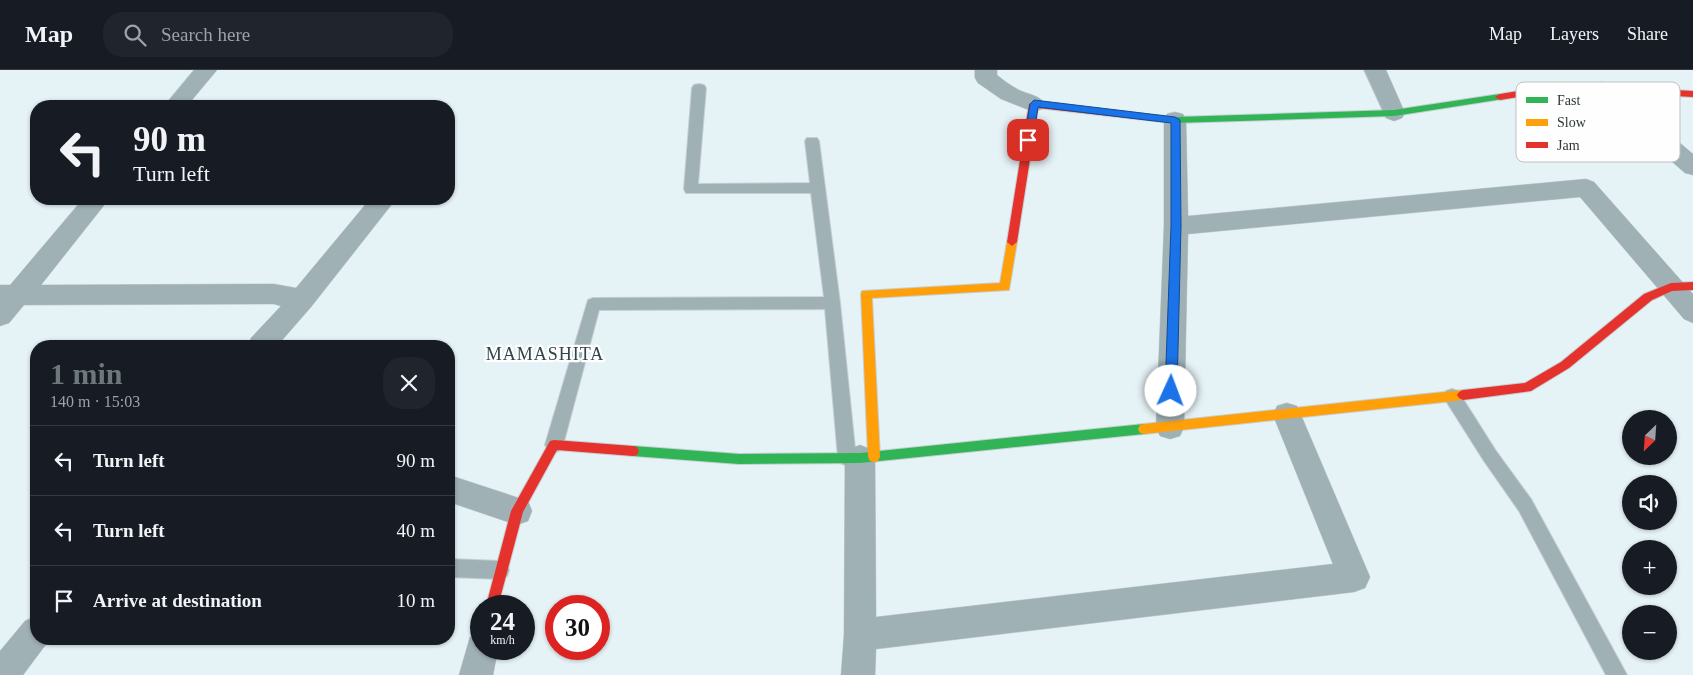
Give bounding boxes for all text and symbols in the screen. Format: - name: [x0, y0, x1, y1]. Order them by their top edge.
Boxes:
- search box: [103, 12, 453, 57]
- text: Map: [25, 21, 73, 47]
- icon: search: [121, 21, 149, 49]
- text: Search here: [161, 24, 250, 45]
- text: Map: [1489, 24, 1522, 44]
- text: Layers: [1550, 24, 1599, 44]
- text: Share: [1627, 24, 1668, 44]
- legend: [1516, 82, 1680, 162]
- text: Fast: [1557, 93, 1580, 108]
- text: Slow: [1557, 115, 1587, 130]
- pin: [1007, 119, 1049, 161]
- icon: left: [50, 120, 115, 185]
- text: 90 m: [133, 120, 206, 159]
- icon: arrive: [1014, 126, 1042, 154]
- text: Jam: [1557, 138, 1580, 153]
- text: Turn left: [133, 161, 210, 186]
- district label: MAMASHITA: [486, 344, 604, 364]
- text: 1 min: [50, 357, 123, 390]
- button: close: [383, 357, 435, 409]
- position arrow: [1144, 364, 1196, 416]
- text: 140 m · 15:03: [50, 393, 140, 410]
- north arrow: [1622, 410, 1678, 465]
- map controls: [1622, 410, 1677, 660]
- icon: left: [50, 447, 78, 475]
- text: Turn left: [93, 450, 165, 471]
- text: 90 m: [396, 450, 435, 471]
- button: sound: [1622, 475, 1677, 530]
- icon: left: [50, 517, 78, 545]
- text: Turn left: [93, 520, 165, 541]
- text: 40 m: [396, 520, 435, 541]
- button: +: [1622, 540, 1677, 595]
- icon: arrive: [50, 587, 78, 615]
- text: Arrive at destination: [93, 590, 262, 611]
- text: 10 m: [396, 590, 435, 611]
- speed limit sign: 30: [545, 595, 610, 660]
- button: −: [1622, 605, 1677, 660]
- text: 24: [490, 608, 515, 635]
- text: km/h: [490, 633, 515, 647]

